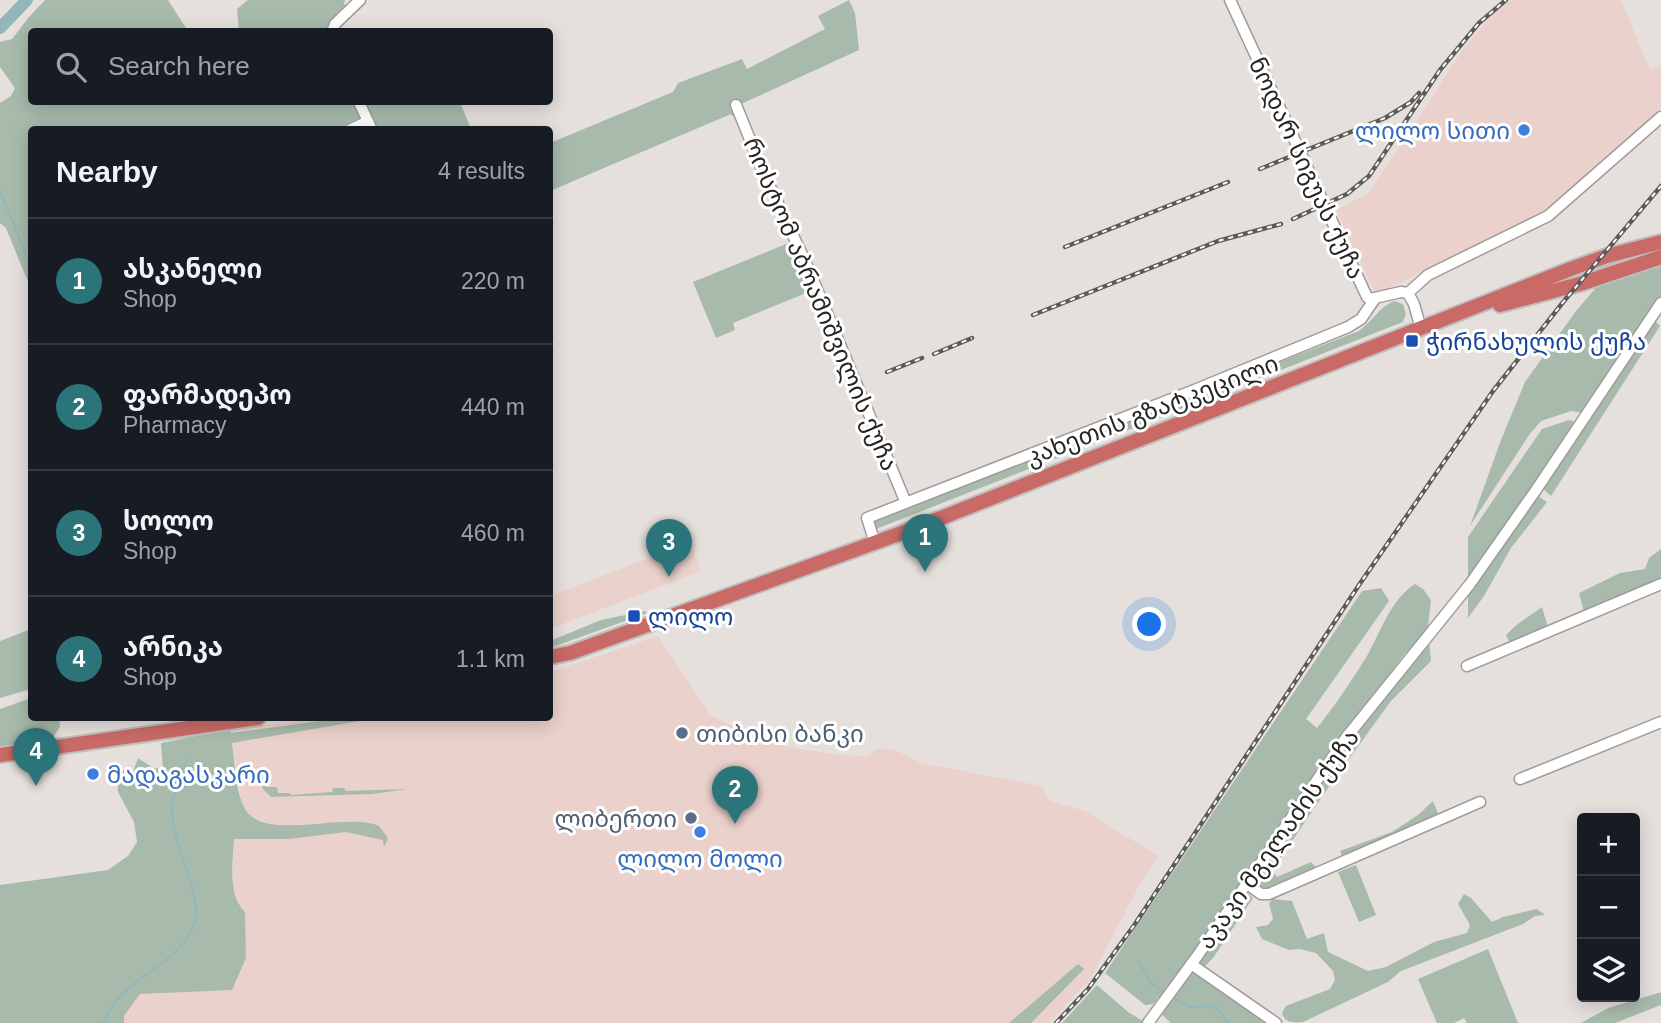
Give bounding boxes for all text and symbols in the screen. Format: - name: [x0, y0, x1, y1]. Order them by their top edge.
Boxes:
- search box: [28, 28, 553, 105]
- icon: search: [52, 48, 90, 86]
- text: Search here: [108, 51, 250, 81]
- street label: ნოდარ სიგუას ქუჩა: [1243, 53, 1370, 283]
- place label: ლილო სითი: [1355, 117, 1510, 145]
- marker: ლილო სითი: [1516, 122, 1532, 138]
- street label: როსტომ აბრამიშვილის ქუჩა: [737, 133, 904, 475]
- text: Nearby: [56, 155, 158, 188]
- text: 4 results: [438, 158, 525, 184]
- text: ასკანელი: [123, 254, 262, 284]
- text: 1: [73, 268, 85, 294]
- text: 220 m: [461, 268, 525, 294]
- text: Shop: [123, 286, 177, 312]
- place label: ჭირნახულის ქუჩა: [1426, 328, 1646, 356]
- marker: ჭირნახულის ქუჩა: [1404, 333, 1420, 349]
- street label: კახეთის გზატკეცილი: [1022, 349, 1282, 472]
- text: ფარმადეპო: [123, 380, 292, 410]
- text: 2: [73, 394, 85, 420]
- text: 440 m: [461, 394, 525, 420]
- text: Pharmacy: [123, 412, 227, 438]
- text: სოლო: [123, 506, 214, 536]
- pin: 1: [902, 514, 948, 572]
- pin: 3: [646, 519, 692, 577]
- text: 3: [73, 520, 85, 546]
- text: 460 m: [461, 520, 525, 546]
- text: Shop: [123, 538, 177, 564]
- place label: ლილო: [648, 603, 733, 631]
- your location: [1132, 607, 1166, 641]
- marker: ლილო: [626, 608, 642, 624]
- text: არნიკა: [123, 632, 223, 662]
- text: 4: [73, 646, 85, 672]
- text: 1.1 km: [456, 646, 525, 672]
- text: Shop: [123, 664, 177, 690]
- place label: თიბისი ბანკი: [696, 720, 864, 748]
- street label: აკაკი მგელაძის ქუჩა: [1192, 724, 1365, 954]
- marker: თიბისი ბანკი: [674, 725, 690, 741]
- pin: 4: [13, 728, 59, 786]
- place label: მადაგასკარი: [107, 761, 270, 789]
- marker: მადაგასკარი: [85, 766, 101, 782]
- pin: 2: [712, 766, 758, 824]
- place label: ლიბერთი: [555, 805, 677, 833]
- marker: ლიბერთი: [683, 810, 699, 826]
- map controls: [1577, 813, 1640, 1002]
- button: +: [1577, 813, 1640, 876]
- marker: ლილო მოლი: [692, 824, 708, 840]
- place label: ლილო მოლი: [617, 845, 783, 873]
- button: −: [1577, 876, 1640, 939]
- button: layers: [1577, 939, 1640, 1002]

